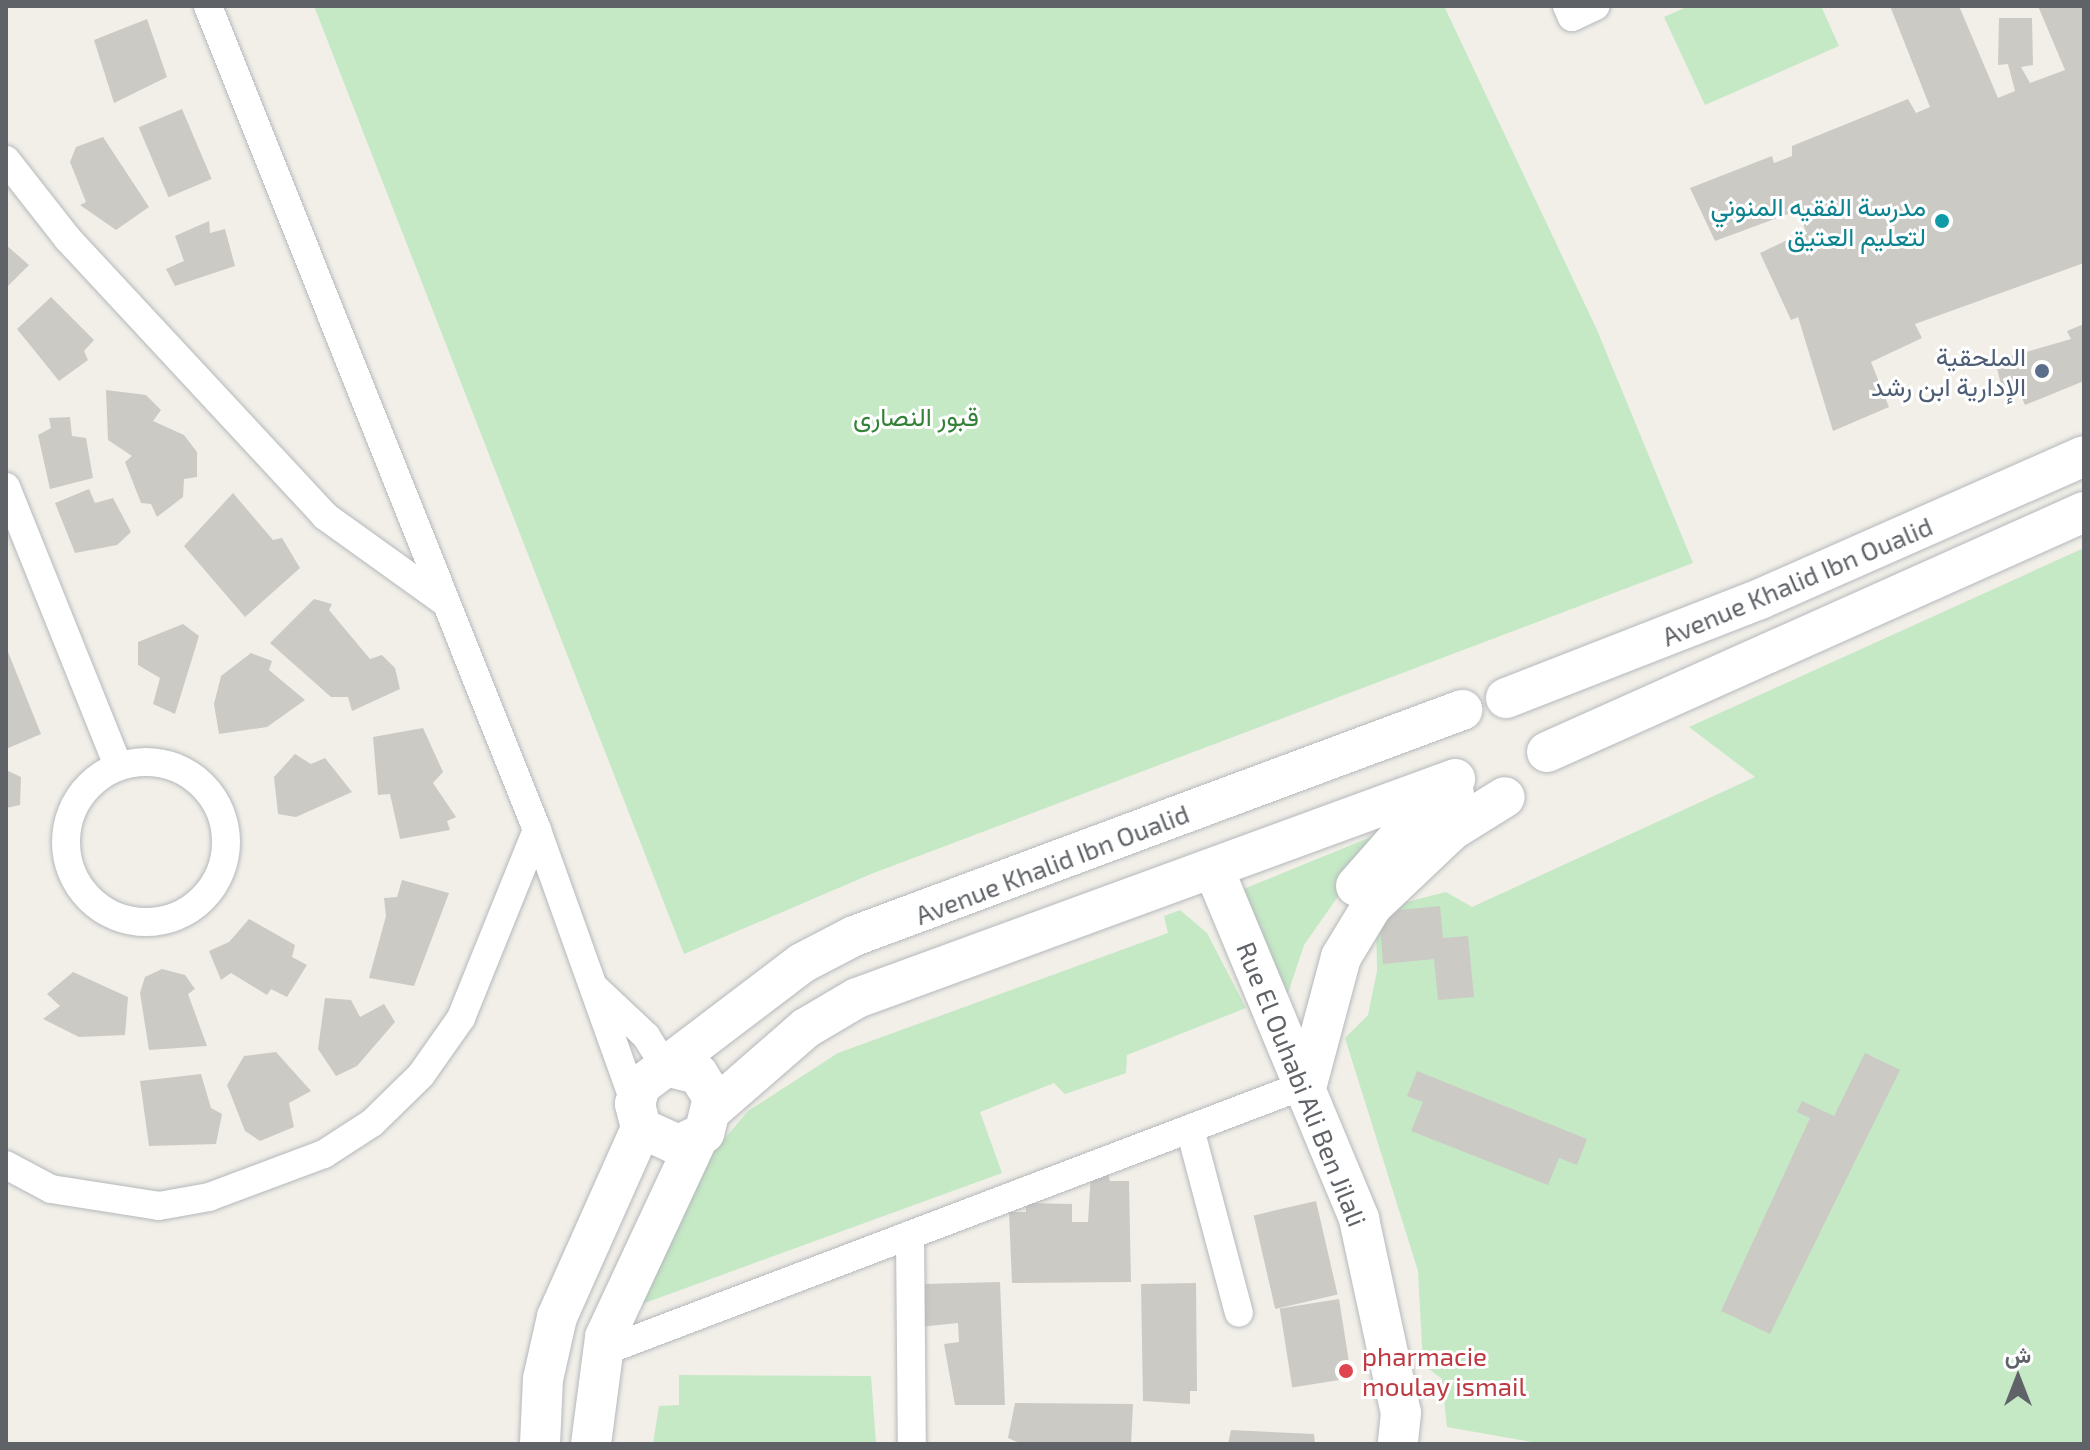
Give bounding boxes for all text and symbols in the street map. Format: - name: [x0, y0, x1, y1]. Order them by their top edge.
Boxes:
- place label: مدرسة الفقيه المنوني لتعليم العتيق: [1711, 190, 1926, 252]
- marker: مدرسة الفقيه المنوني لتعليم العتيق: [1933, 212, 1951, 230]
- place label: الملحقية الإدارية ابن رشد: [1871, 340, 2026, 402]
- marker: الملحقية الإدارية ابن رشد: [2033, 362, 2051, 380]
- park label: قبور النصارى: [853, 400, 979, 432]
- street label: Avenue Khalid Ibn Oualid: [1657, 510, 1937, 652]
- street label: Avenue Khalid Ibn Oualid: [911, 797, 1193, 931]
- street label: Rue El Ouhabi Ali Ben Jilali: [1230, 936, 1374, 1232]
- north arrow: [1978, 1338, 2058, 1418]
- place label: pharmacie moulay ismail: [1362, 1340, 1527, 1402]
- text: ش: [2005, 1341, 2031, 1367]
- marker: pharmacie moulay ismail: [1337, 1362, 1355, 1380]

